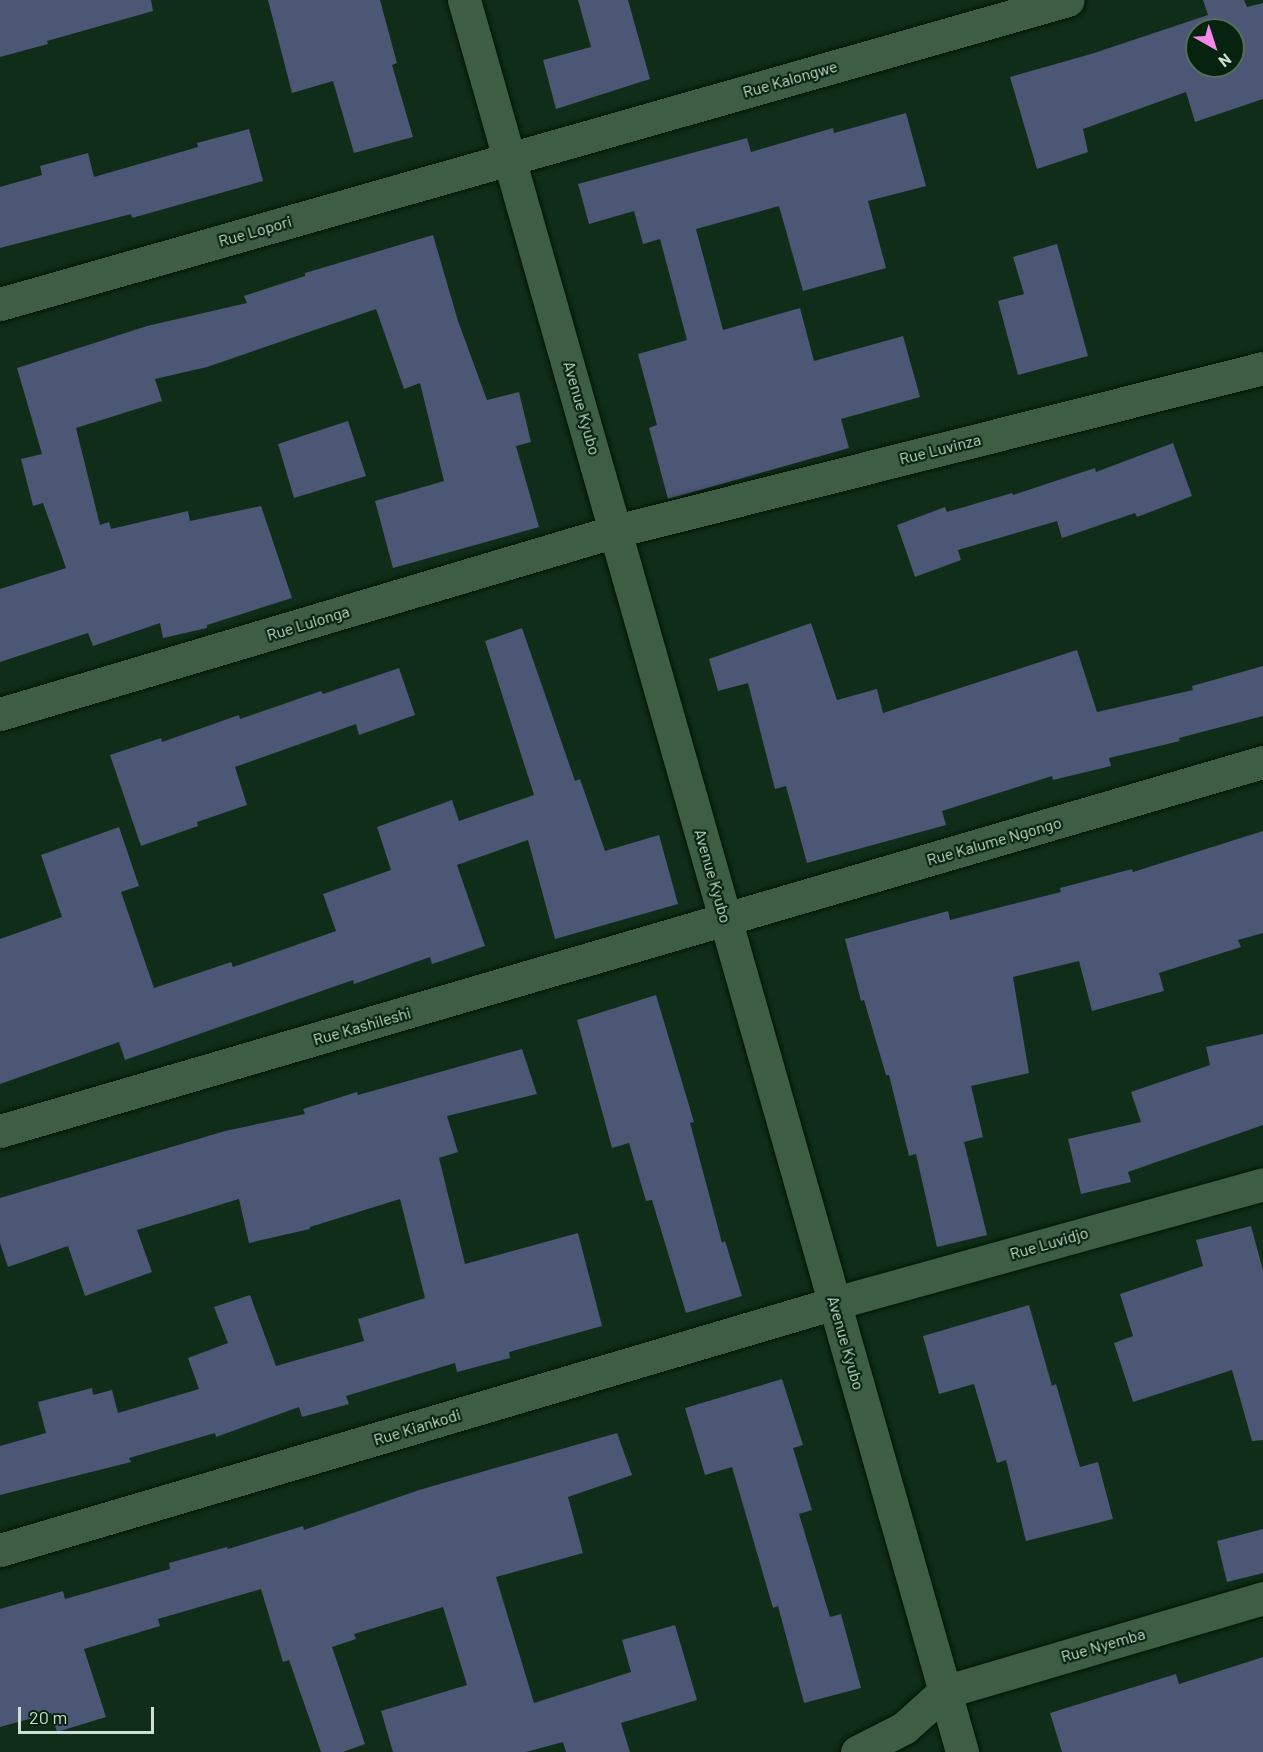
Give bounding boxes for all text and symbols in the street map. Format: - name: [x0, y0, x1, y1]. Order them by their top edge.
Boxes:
- north arrow: [1185, 18, 1245, 78]
- text: N: [1215, 50, 1236, 72]
- street label: Rue Kalongwe: [741, 56, 839, 102]
- street label: Rue Lopori: [216, 211, 294, 251]
- street label: Avenue Kyubo: [559, 359, 605, 457]
- street label: Rue Luvinza: [897, 430, 983, 468]
- street label: Rue Lulonga: [264, 601, 352, 645]
- street label: Rue Kalume Ngongo: [924, 813, 1064, 869]
- street label: Avenue Kyubo: [690, 827, 736, 925]
- street label: Rue Kashileshi: [311, 1003, 413, 1049]
- street label: Rue Luvidjo: [1008, 1223, 1090, 1263]
- street label: Avenue Kyubo: [823, 1294, 869, 1392]
- street label: Rue Kiankodi: [371, 1405, 463, 1449]
- street label: Rue Nyemba: [1059, 1624, 1147, 1666]
- scale bar: [21, 1695, 158, 1733]
- text: 20 m: [29, 1706, 67, 1728]

